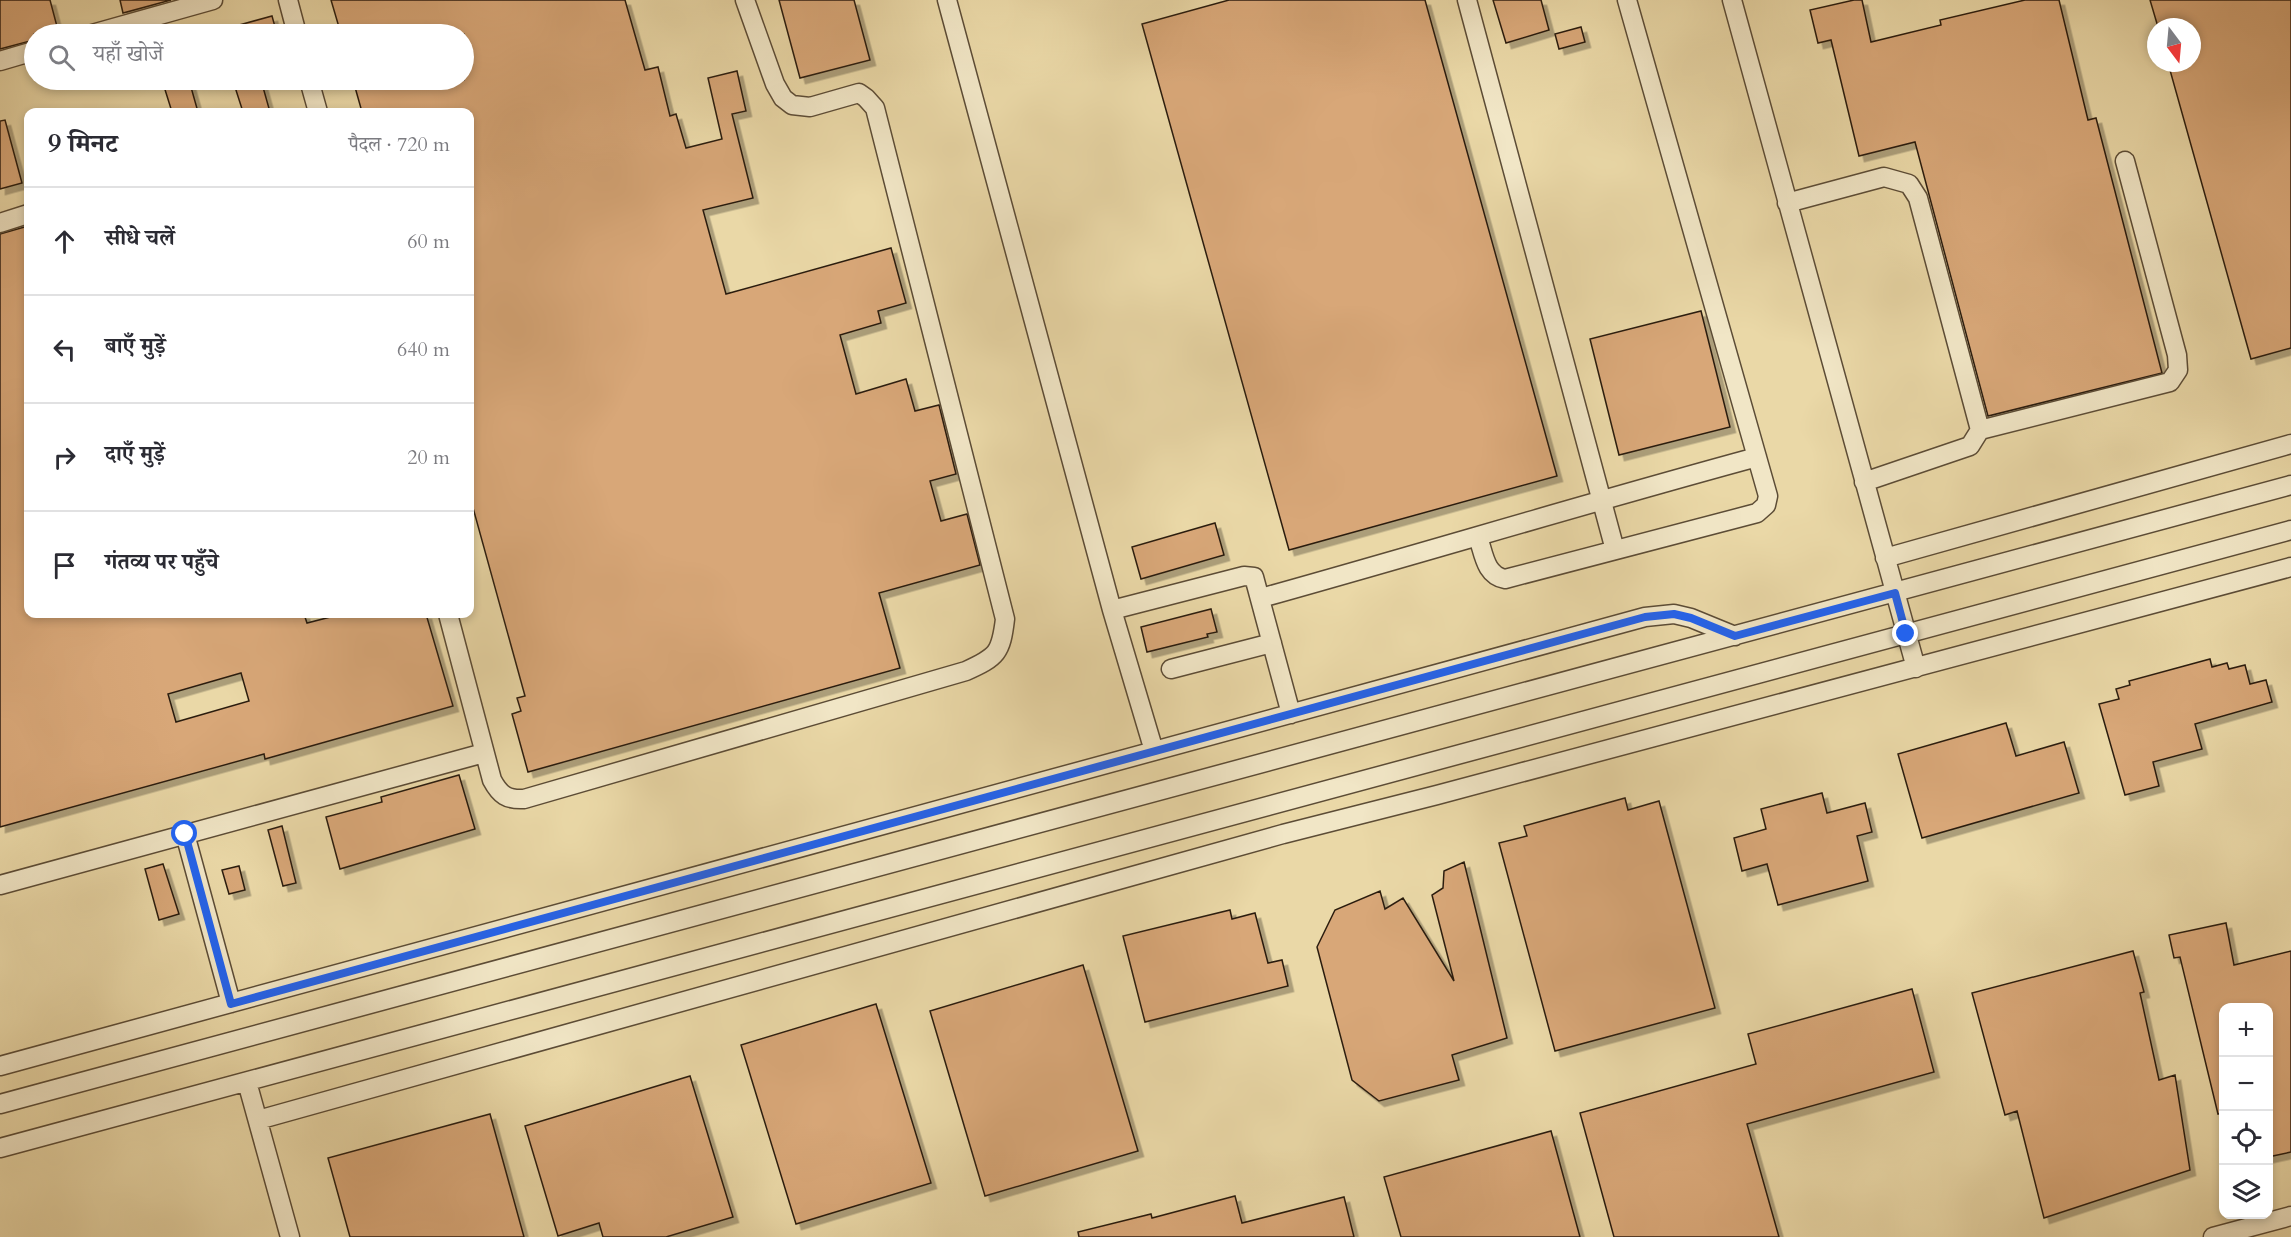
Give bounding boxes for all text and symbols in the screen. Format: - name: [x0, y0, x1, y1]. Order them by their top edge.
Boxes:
- north arrow: [2147, 18, 2201, 72]
- search box: [24, 24, 474, 90]
- text: यहाँ खोजें: [93, 39, 163, 69]
- icon: search: [45, 41, 78, 74]
- text: 9 मिनट: [48, 126, 118, 161]
- text: पैदल · 720 m: [348, 131, 450, 158]
- text: सीधे चलें: [105, 223, 175, 253]
- icon: ahead: [48, 225, 81, 258]
- text: 60 m: [407, 228, 450, 255]
- text: बाएँ मुड़ें: [105, 331, 165, 361]
- icon: left: [48, 333, 81, 366]
- text: 640 m: [397, 336, 450, 363]
- text: दाएँ मुड़ें: [105, 439, 165, 469]
- icon: right: [48, 441, 81, 474]
- text: 20 m: [407, 444, 450, 471]
- text: गंतव्य पर पहुँचे: [105, 547, 219, 577]
- icon: arrive: [48, 549, 81, 582]
- route end: [1892, 620, 1918, 646]
- route start: [171, 820, 197, 846]
- map controls: [2219, 1003, 2273, 1219]
- button: +: [2219, 1003, 2273, 1057]
- button: −: [2219, 1057, 2273, 1111]
- button: locate: [2219, 1111, 2273, 1165]
- button: layers: [2219, 1165, 2273, 1219]

